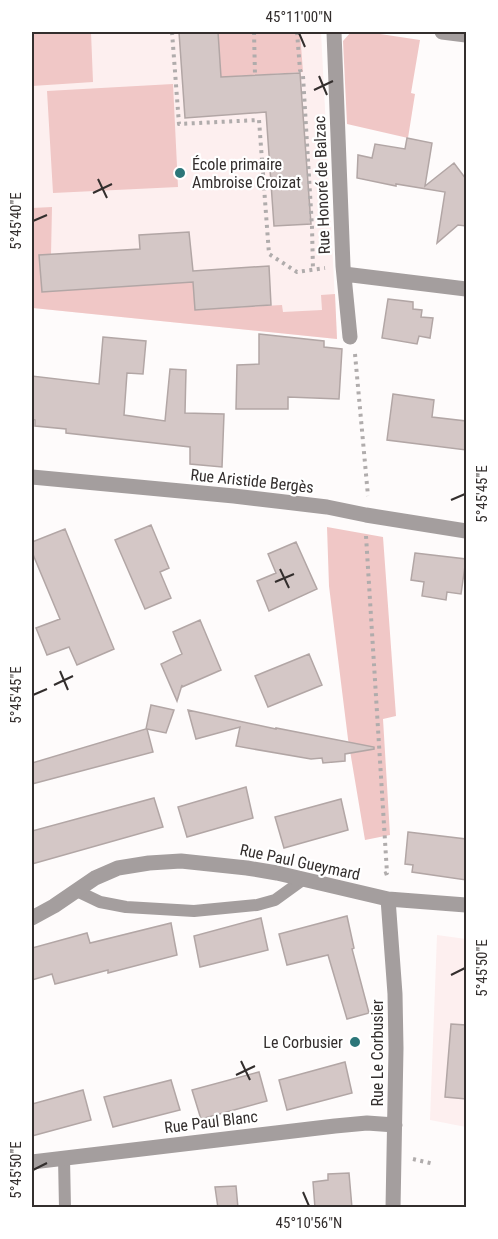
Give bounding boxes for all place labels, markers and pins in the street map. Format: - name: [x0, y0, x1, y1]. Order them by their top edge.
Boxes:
- place label: École primaire Ambroise Croizat: [192, 155, 301, 192]
- marker: École primaire Ambroise Croizat: [173, 166, 187, 180]
- place label: Le Corbusier: [263, 1033, 343, 1052]
- marker: Le Corbusier: [348, 1035, 362, 1049]

